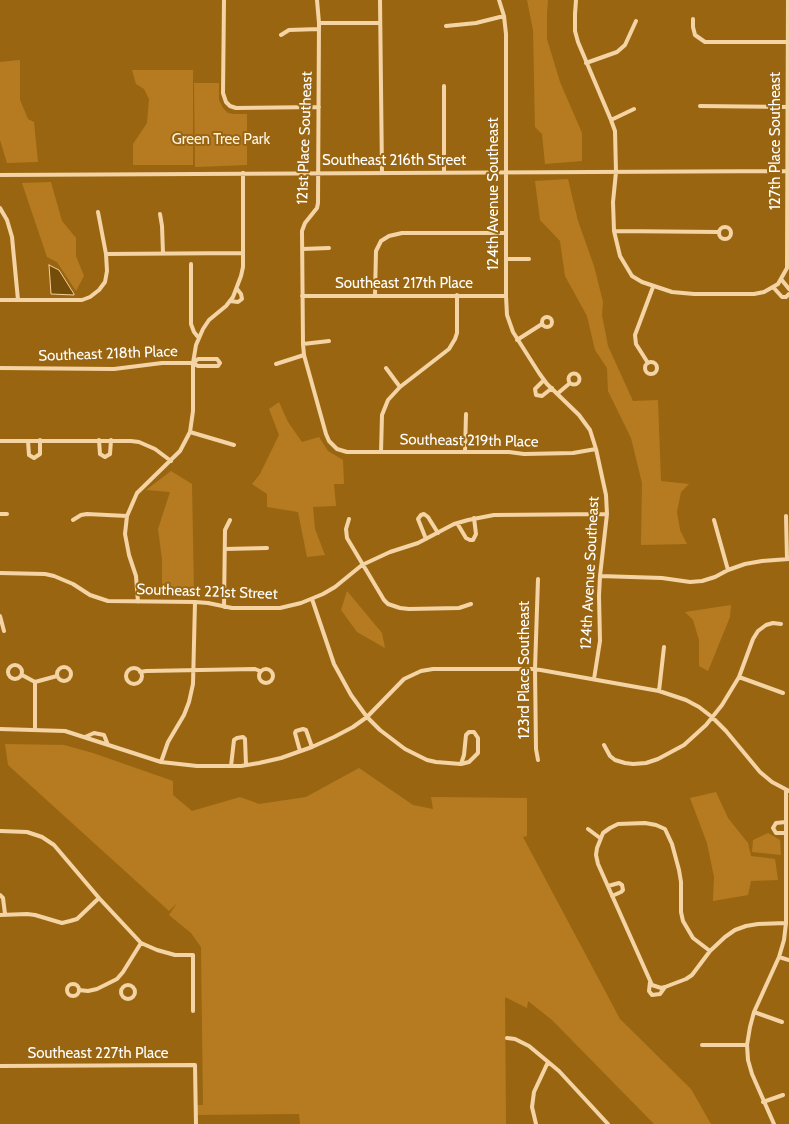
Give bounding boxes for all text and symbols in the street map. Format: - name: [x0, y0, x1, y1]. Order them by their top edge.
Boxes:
- street label: 121st Place Southeast: [294, 71, 316, 205]
- street label: 127th Place Southeast: [767, 72, 785, 210]
- street label: 124th Avenue Southeast: [485, 117, 503, 271]
- park label: Green Tree Park: [172, 131, 270, 149]
- street label: Southeast 216th Street: [322, 152, 466, 170]
- street label: Southeast 217th Place: [335, 275, 473, 293]
- street label: Southeast 218th Place: [38, 343, 178, 365]
- street label: Southeast 219th Place: [399, 431, 539, 451]
- street label: 124th Avenue Southeast: [577, 496, 603, 650]
- street label: Southeast 221st Street: [136, 581, 278, 603]
- street label: 123rd Place Southeast: [516, 601, 534, 739]
- street label: Southeast 227th Place: [27, 1045, 169, 1063]

